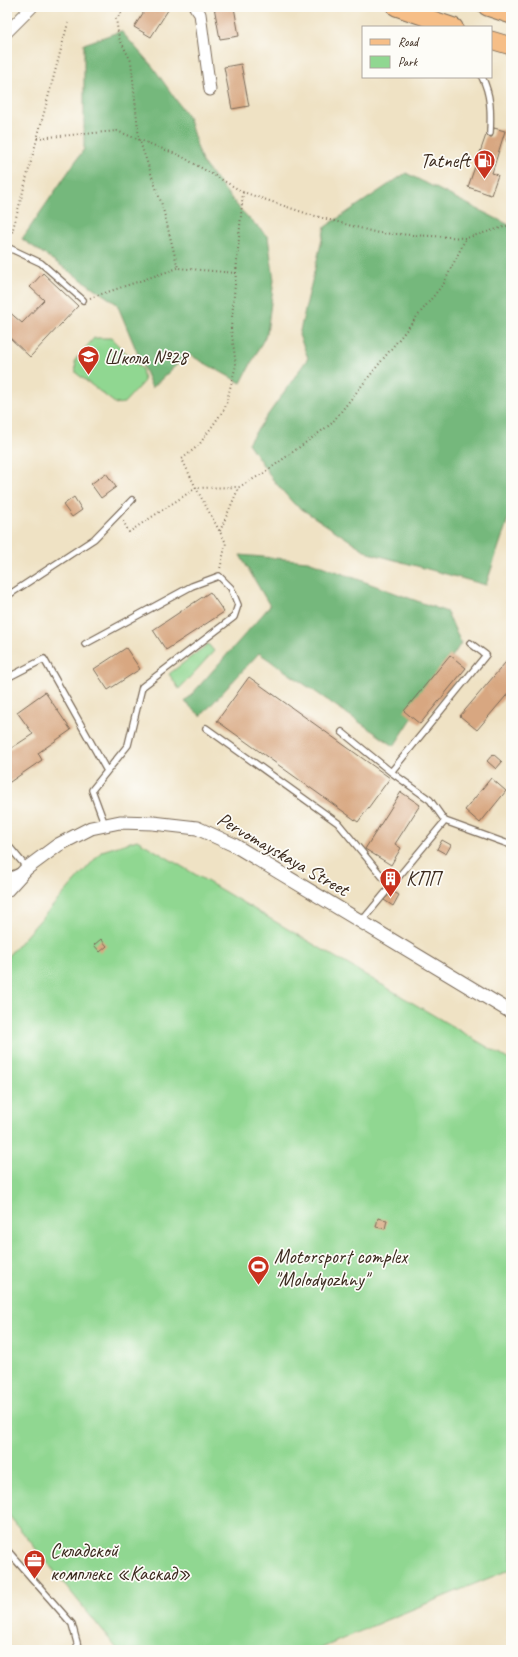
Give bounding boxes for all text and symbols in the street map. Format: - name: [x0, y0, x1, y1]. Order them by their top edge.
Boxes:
- legend: [362, 26, 492, 78]
- text: Road: [398, 34, 420, 50]
- text: Park: [398, 54, 419, 70]
- fuel station icon: Tatneft: [472, 147, 498, 180]
- place label: Tatneft: [420, 148, 472, 173]
- school or university icon: Школа №28: [76, 344, 102, 377]
- place label: Школа №28: [104, 345, 189, 370]
- street label: Pervomayskaya Street: [213, 806, 355, 903]
- building icon: КПП: [378, 865, 404, 898]
- place label: КПП: [406, 866, 444, 891]
- place label: Motorsport complex "Molodyozhny": [274, 1244, 409, 1292]
- sports icon: Motorsport complex "Molodyozhny": [246, 1254, 272, 1287]
- place label: Складской комплекс «Каскад»: [50, 1538, 191, 1586]
- office icon: Складской комплекс «Каскад»: [22, 1548, 48, 1581]

